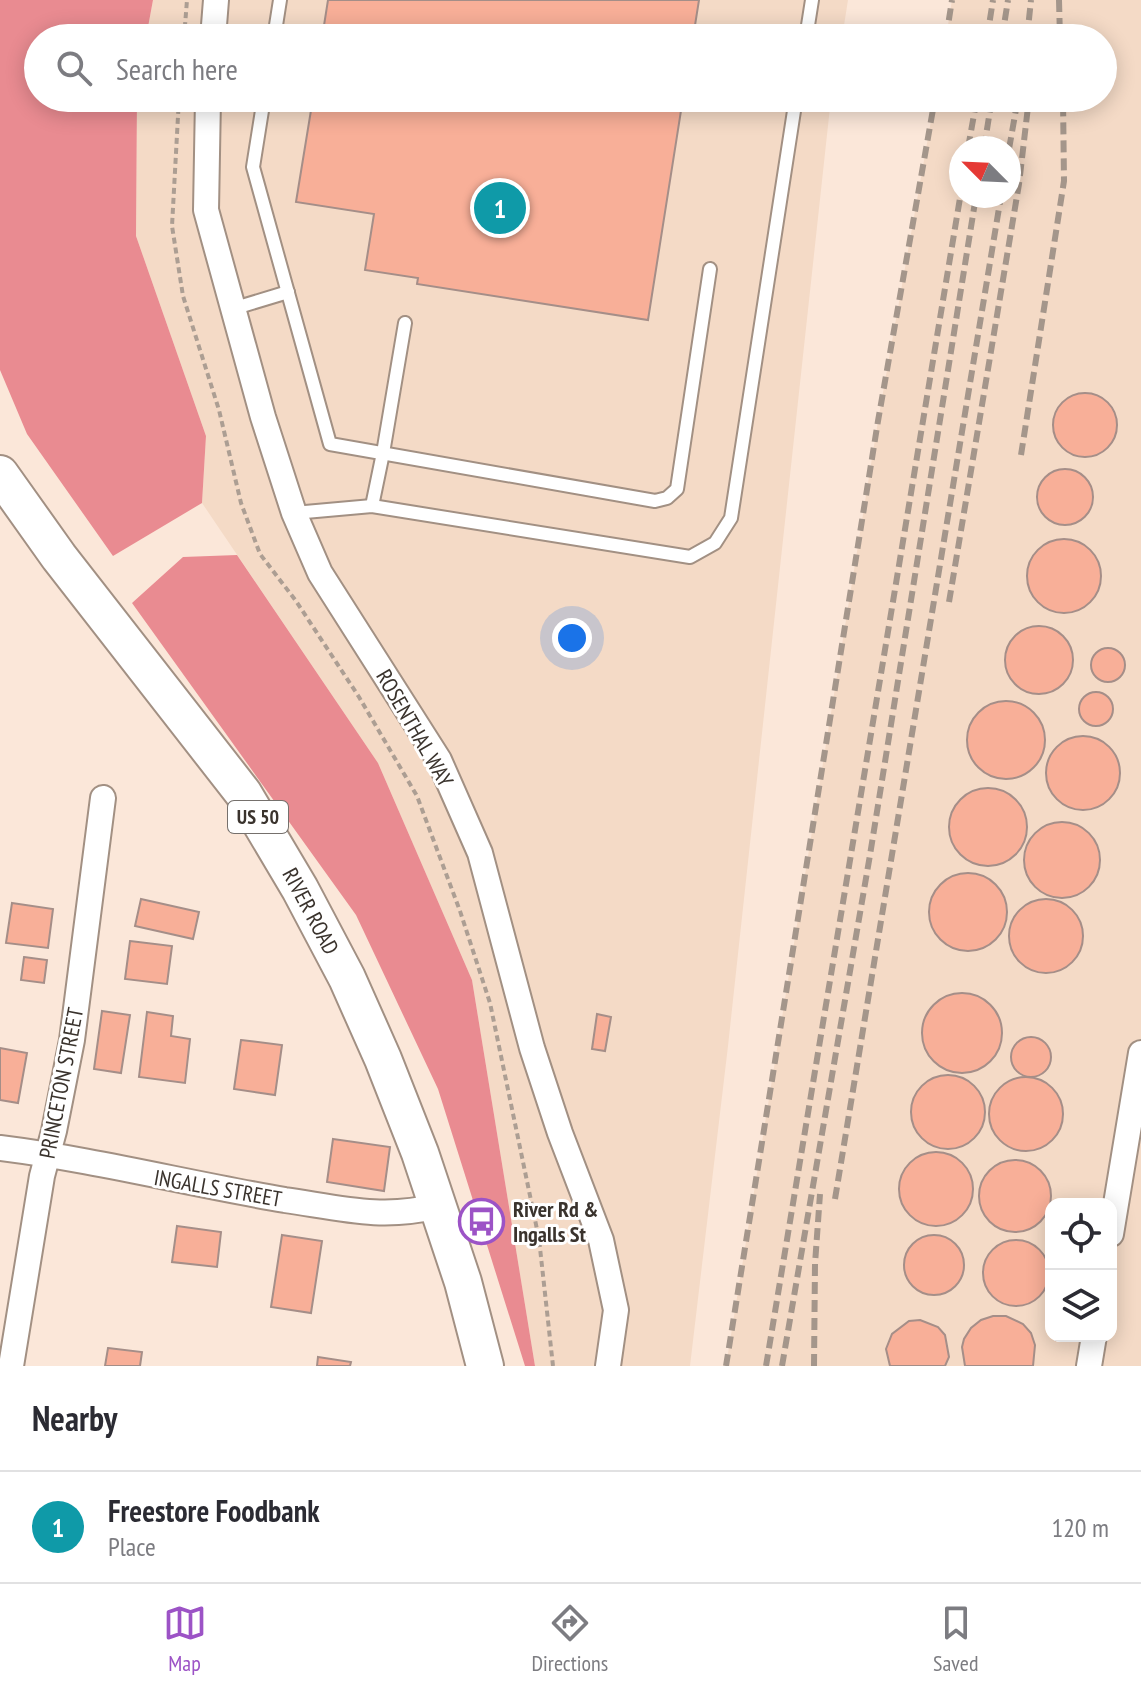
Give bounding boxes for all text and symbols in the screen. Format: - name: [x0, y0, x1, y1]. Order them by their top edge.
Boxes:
- search box: [24, 24, 1117, 112]
- icon: search: [52, 46, 96, 90]
- text: Search here: [116, 49, 238, 88]
- north arrow: [949, 136, 1021, 208]
- pin: 1: [474, 178, 526, 238]
- your location: [552, 618, 592, 658]
- street label: ROSENTHAL WAY: [370, 664, 460, 792]
- road number: US 50: [228, 801, 288, 833]
- street label: RIVER ROAD: [277, 863, 345, 959]
- street label: PRINCETON STREET: [33, 1005, 89, 1161]
- street label: INGALLS STREET: [152, 1163, 284, 1213]
- place label: River Rd & Ingalls St: [513, 1195, 598, 1248]
- bus stop icon: River Rd & Ingalls St: [458, 1198, 506, 1246]
- map controls: [1045, 1198, 1117, 1342]
- button: locate: [1045, 1198, 1117, 1270]
- button: layers: [1045, 1270, 1117, 1342]
- text: Nearby: [32, 1396, 117, 1440]
- text: Freestore Foodbank: [108, 1491, 320, 1530]
- text: 1: [52, 1511, 64, 1544]
- text: 120 m: [1051, 1511, 1109, 1544]
- text: Place: [108, 1530, 156, 1563]
- tab: Map: [163, 1601, 207, 1677]
- tab: Directions: [532, 1601, 608, 1677]
- tab: Saved: [933, 1601, 978, 1677]

